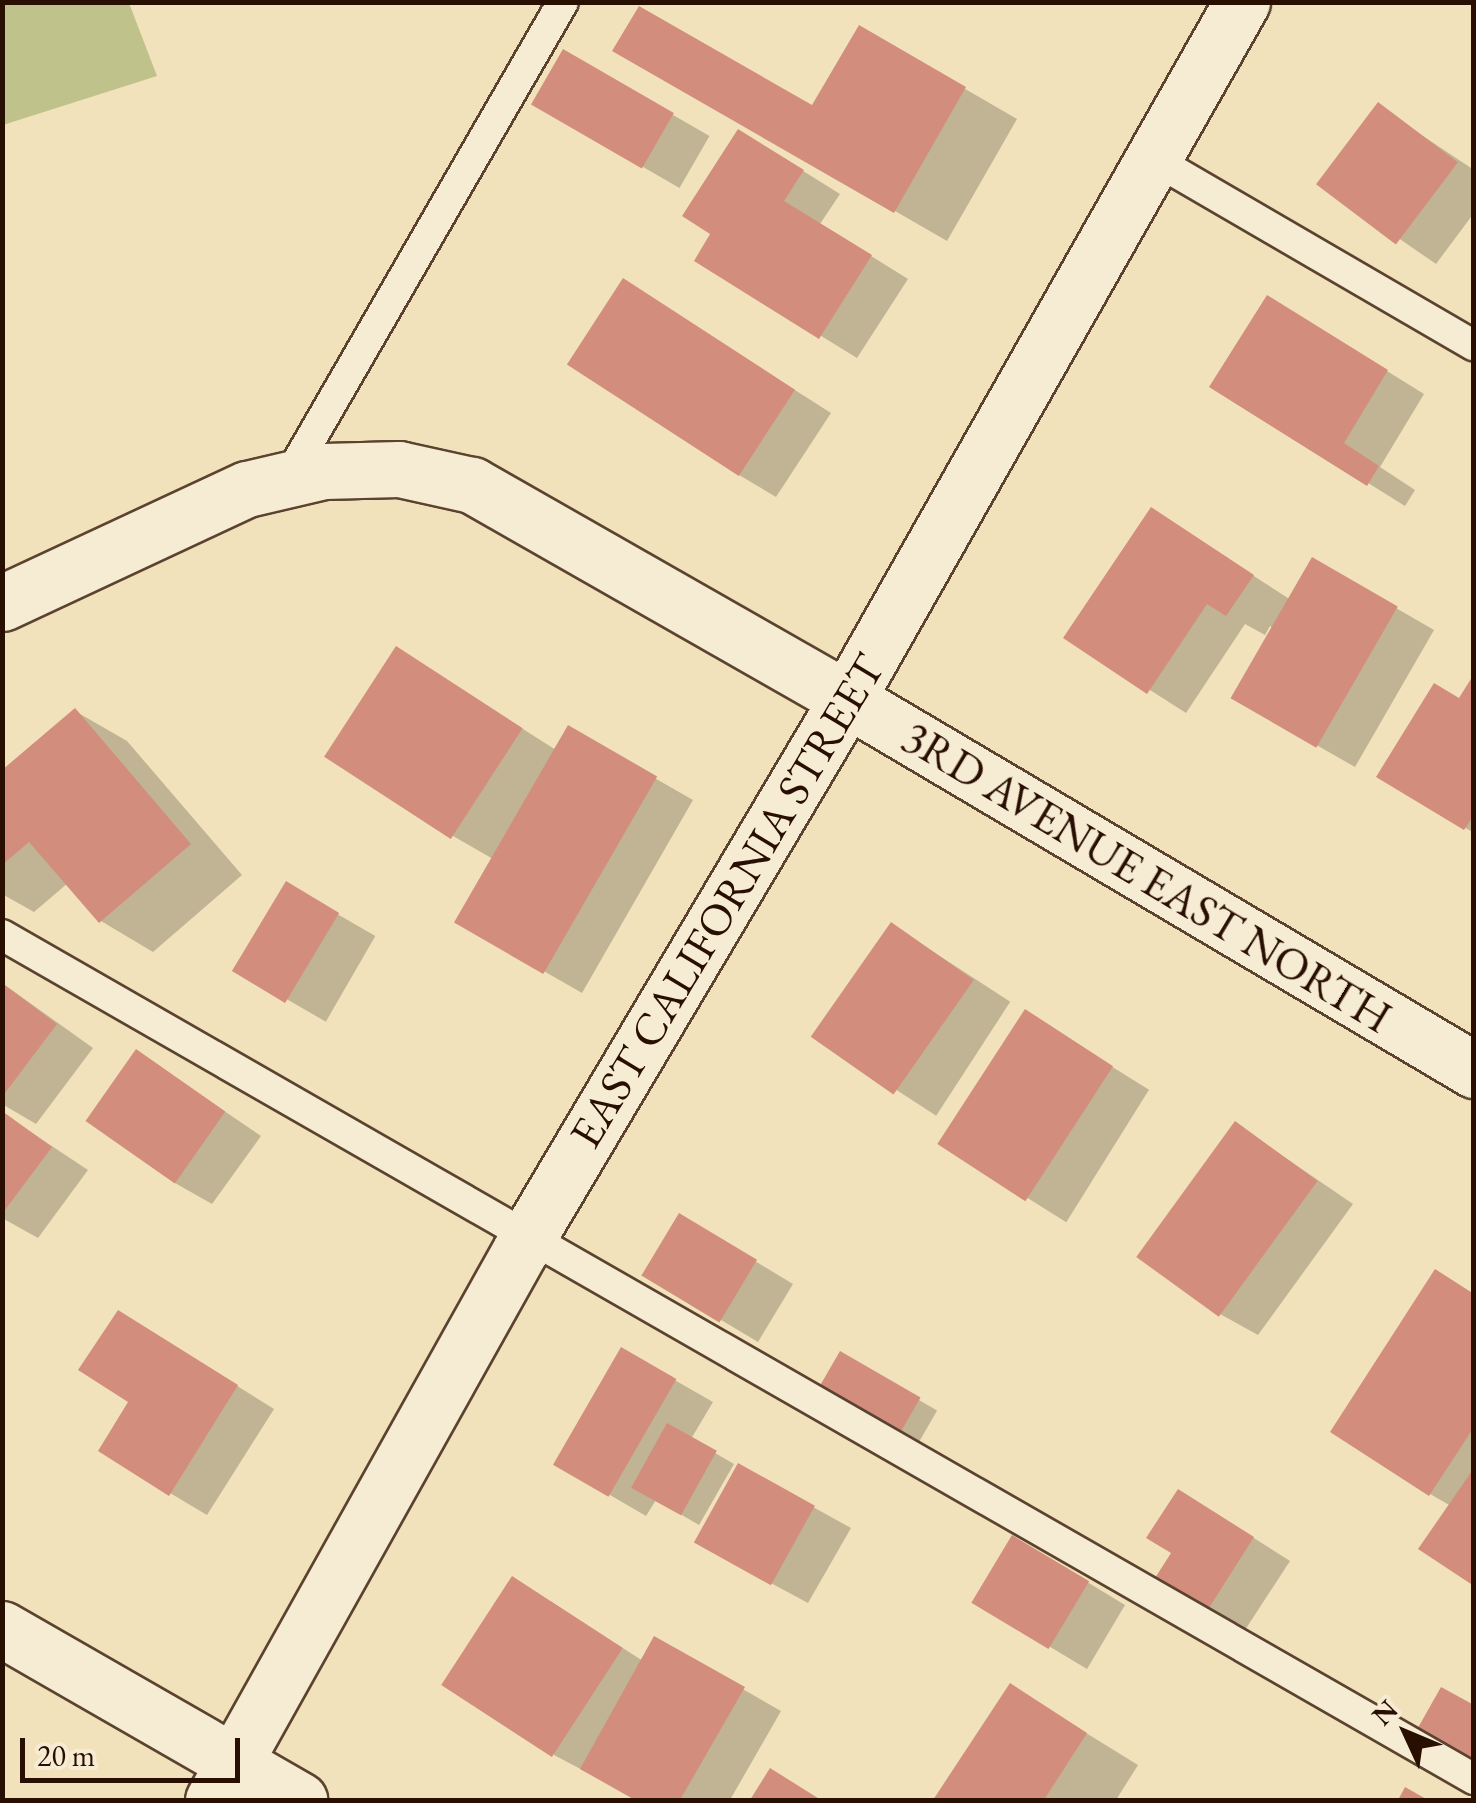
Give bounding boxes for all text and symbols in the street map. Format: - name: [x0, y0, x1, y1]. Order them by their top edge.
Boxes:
- street label: EAST CALIFORNIA STREET: [558, 645, 896, 1157]
- street label: 3RD AVENUE EAST NORTH: [893, 709, 1401, 1045]
- north arrow: [1356, 1683, 1456, 1783]
- text: N: [1364, 1692, 1405, 1733]
- scale bar: [25, 1718, 245, 1780]
- text: 20 m: [37, 1736, 95, 1775]

